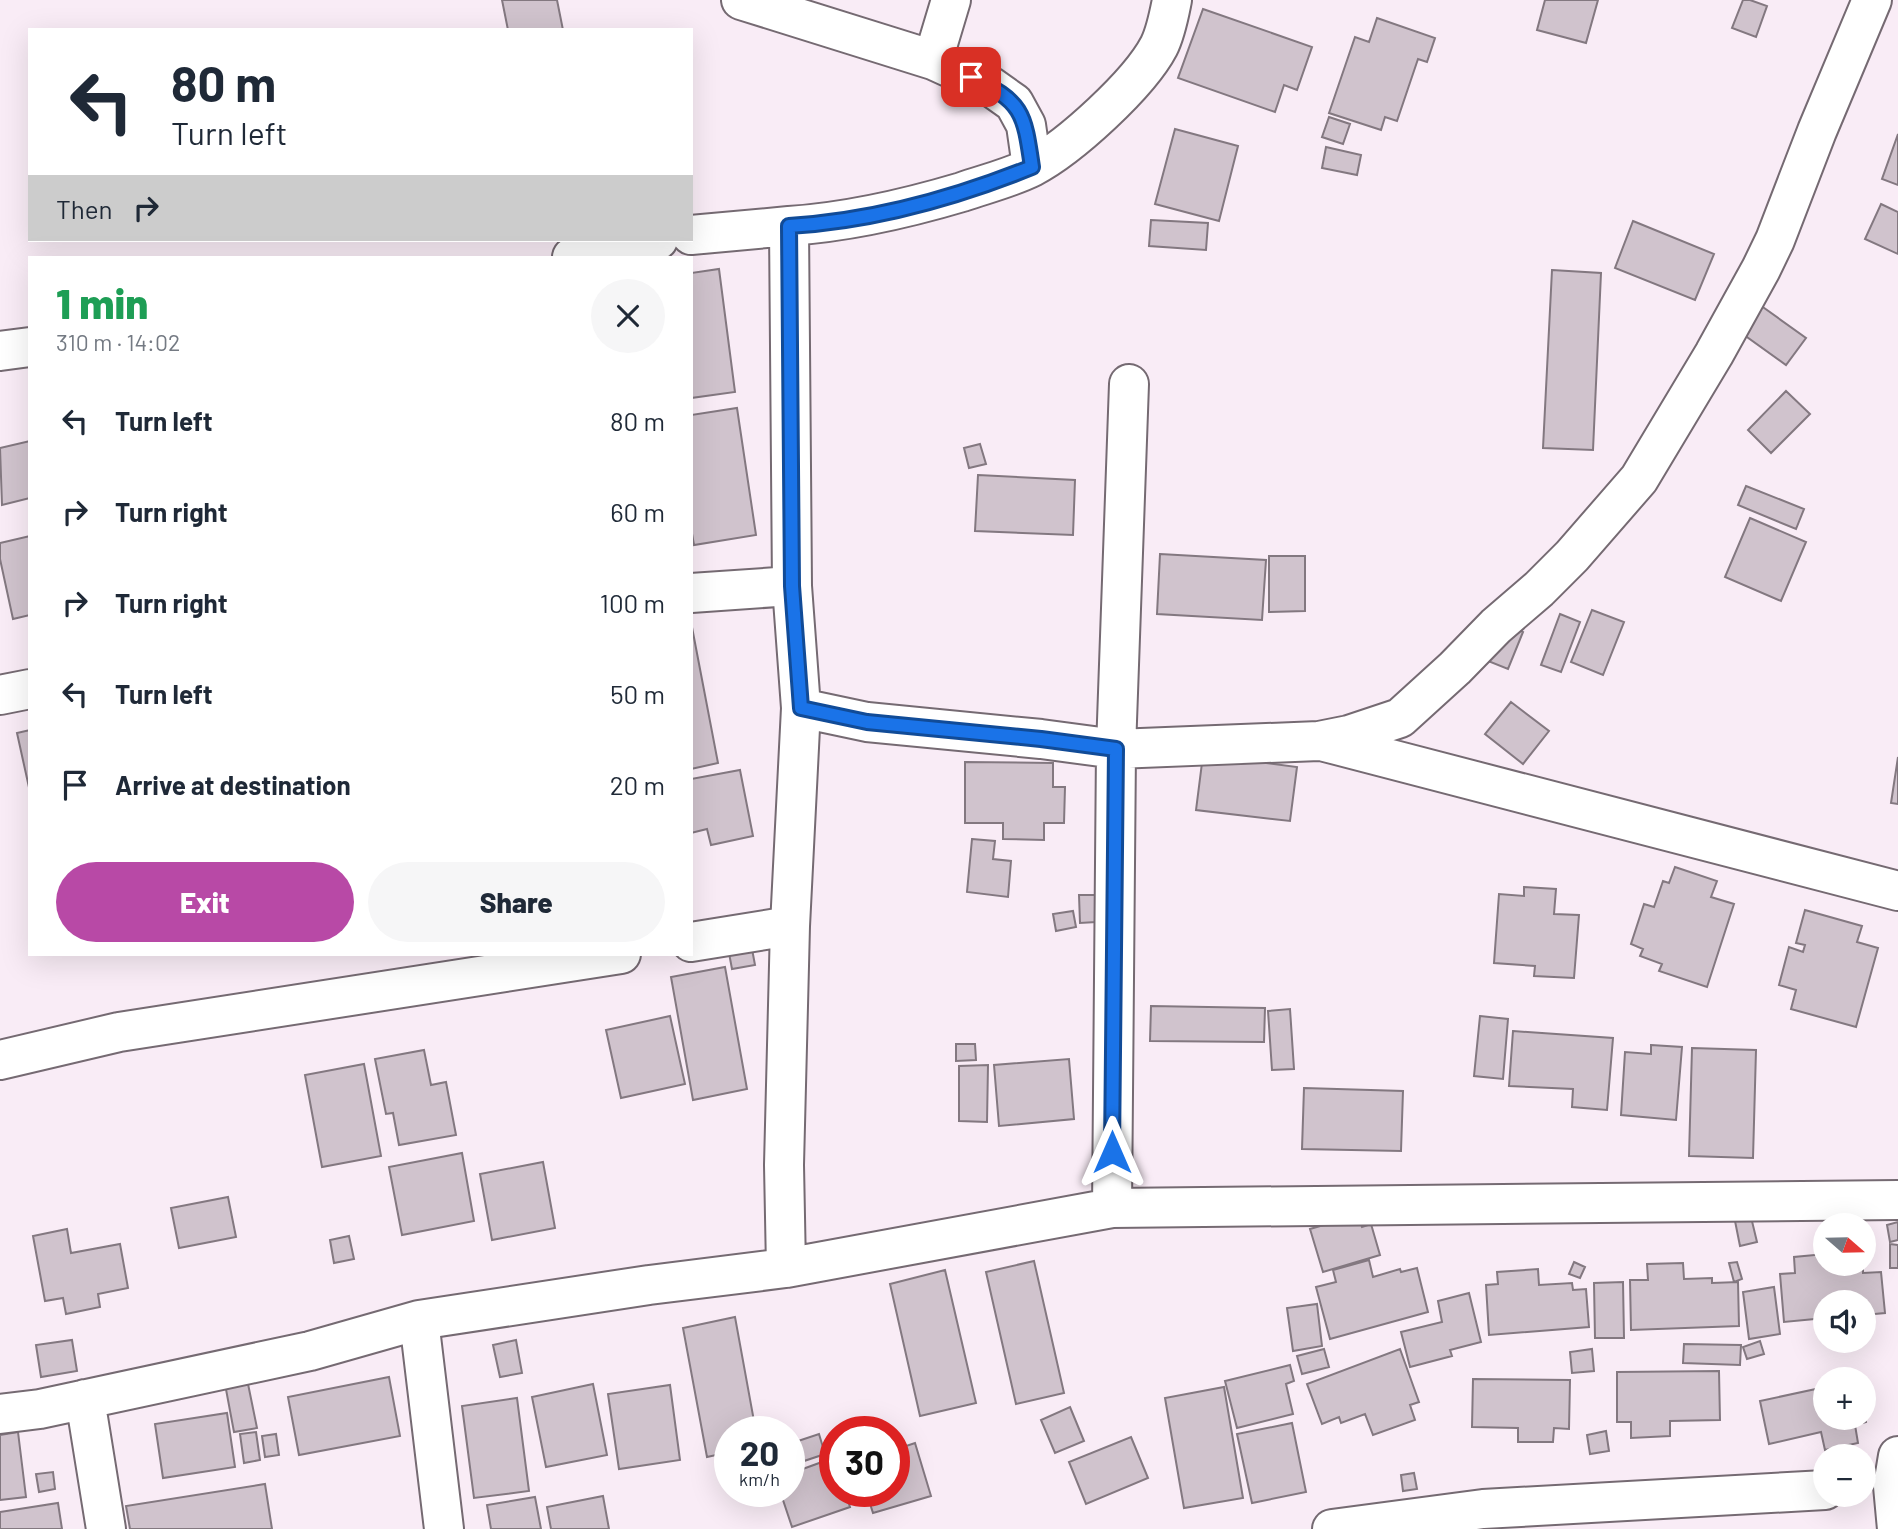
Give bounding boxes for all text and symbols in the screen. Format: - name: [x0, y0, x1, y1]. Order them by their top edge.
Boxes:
- pin: [941, 47, 1001, 107]
- text: 80 m: [171, 53, 276, 112]
- icon: left: [56, 56, 147, 147]
- icon: arrive: [952, 58, 990, 96]
- text: Turn left: [171, 113, 288, 151]
- icon: right: [127, 189, 165, 227]
- text: Then: [56, 193, 113, 224]
- text: 1 min: [56, 277, 148, 327]
- button: close: [591, 279, 665, 353]
- text: 310 m · 14:02: [56, 328, 180, 356]
- icon: left: [56, 402, 94, 440]
- text: Turn left: [115, 405, 213, 436]
- text: 80 m: [610, 405, 665, 436]
- icon: right: [56, 493, 94, 531]
- text: Turn right: [115, 496, 228, 527]
- text: 60 m: [610, 496, 665, 527]
- icon: right: [56, 584, 94, 622]
- text: Turn right: [115, 587, 228, 618]
- text: 100 m: [600, 587, 665, 618]
- icon: left: [56, 675, 94, 713]
- text: Turn left: [115, 678, 213, 709]
- text: 50 m: [610, 678, 665, 709]
- icon: arrive: [56, 766, 94, 804]
- text: Arrive at destination: [115, 769, 351, 800]
- text: 20 m: [610, 769, 665, 800]
- button: Exit: [56, 862, 354, 942]
- button: Share: [368, 862, 665, 942]
- position arrow: [1075, 1115, 1149, 1189]
- north arrow: [1813, 1213, 1876, 1276]
- map controls: [1813, 1213, 1876, 1507]
- button: sound: [1813, 1290, 1876, 1353]
- button: +: [1813, 1367, 1876, 1430]
- speed limit sign: 30: [819, 1416, 910, 1507]
- text: 20: [740, 1431, 779, 1473]
- button: −: [1813, 1444, 1876, 1507]
- text: km/h: [739, 1468, 780, 1490]

